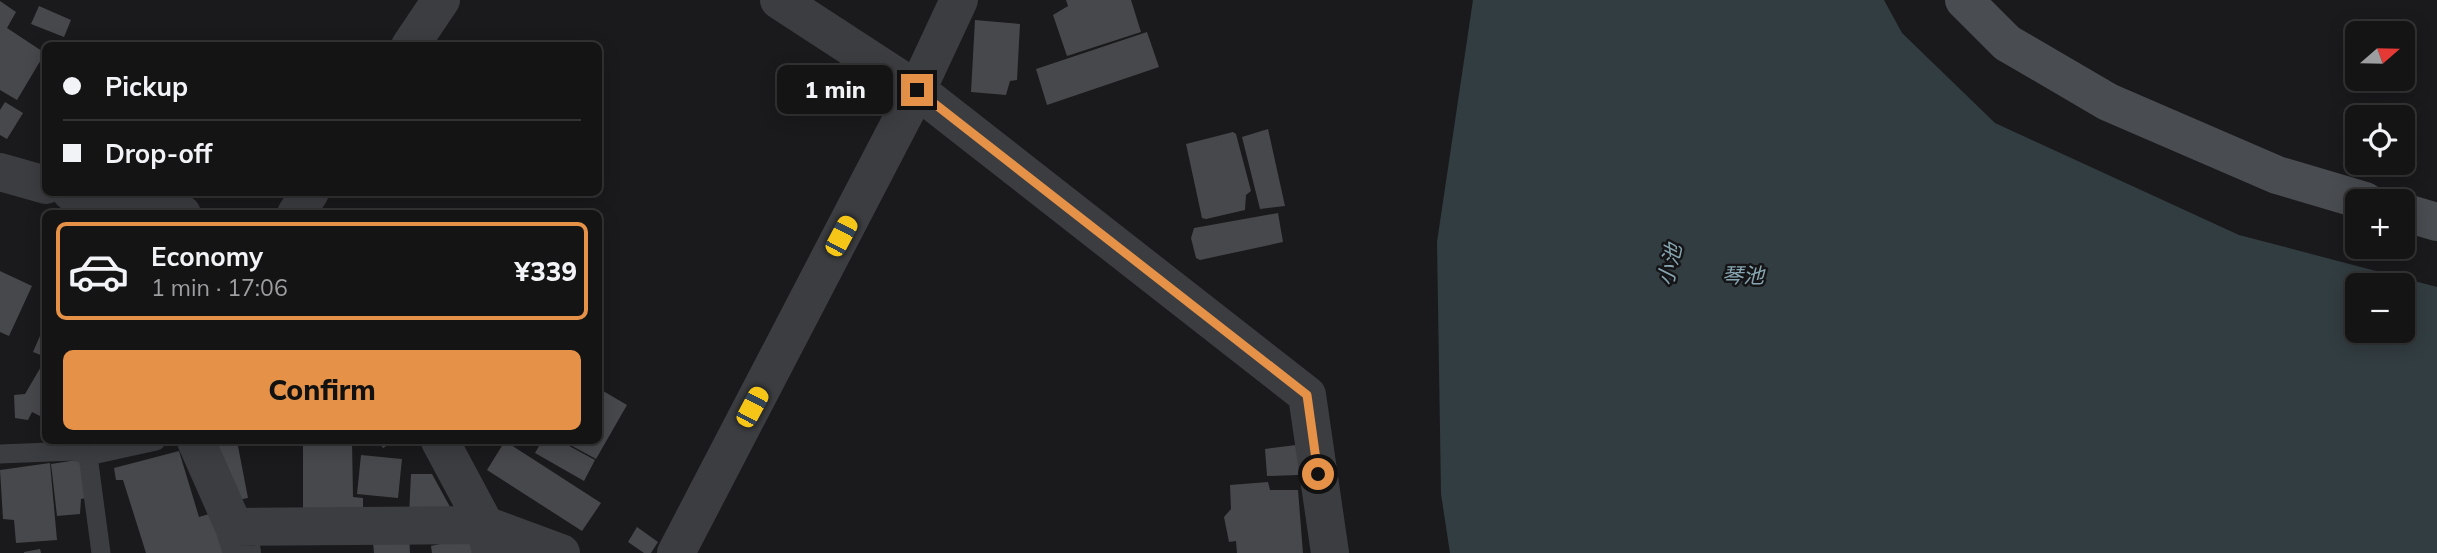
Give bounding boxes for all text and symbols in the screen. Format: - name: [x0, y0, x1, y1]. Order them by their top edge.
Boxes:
- north arrow: [2345, 21, 2415, 91]
- map controls: [2345, 21, 2415, 343]
- callout: 1 min: [777, 66, 892, 114]
- text: Pickup: [105, 70, 188, 103]
- route end: [901, 74, 933, 106]
- text: 1 min: [804, 75, 866, 104]
- button: locate: [2345, 105, 2415, 175]
- text: Drop-off: [105, 137, 212, 170]
- button: +: [2345, 189, 2415, 259]
- car: [822, 213, 861, 259]
- water label: 小池: [1652, 239, 1687, 288]
- icon: car: [67, 240, 130, 303]
- text: Economy: [151, 240, 263, 273]
- text: ¥339: [515, 255, 577, 288]
- water label: 琴池: [1722, 262, 1766, 288]
- text: 1 min · 17:06: [151, 273, 288, 302]
- button: −: [2345, 273, 2415, 343]
- button: Confirm: [63, 350, 581, 430]
- car: [733, 384, 772, 430]
- route start: [1302, 458, 1334, 490]

